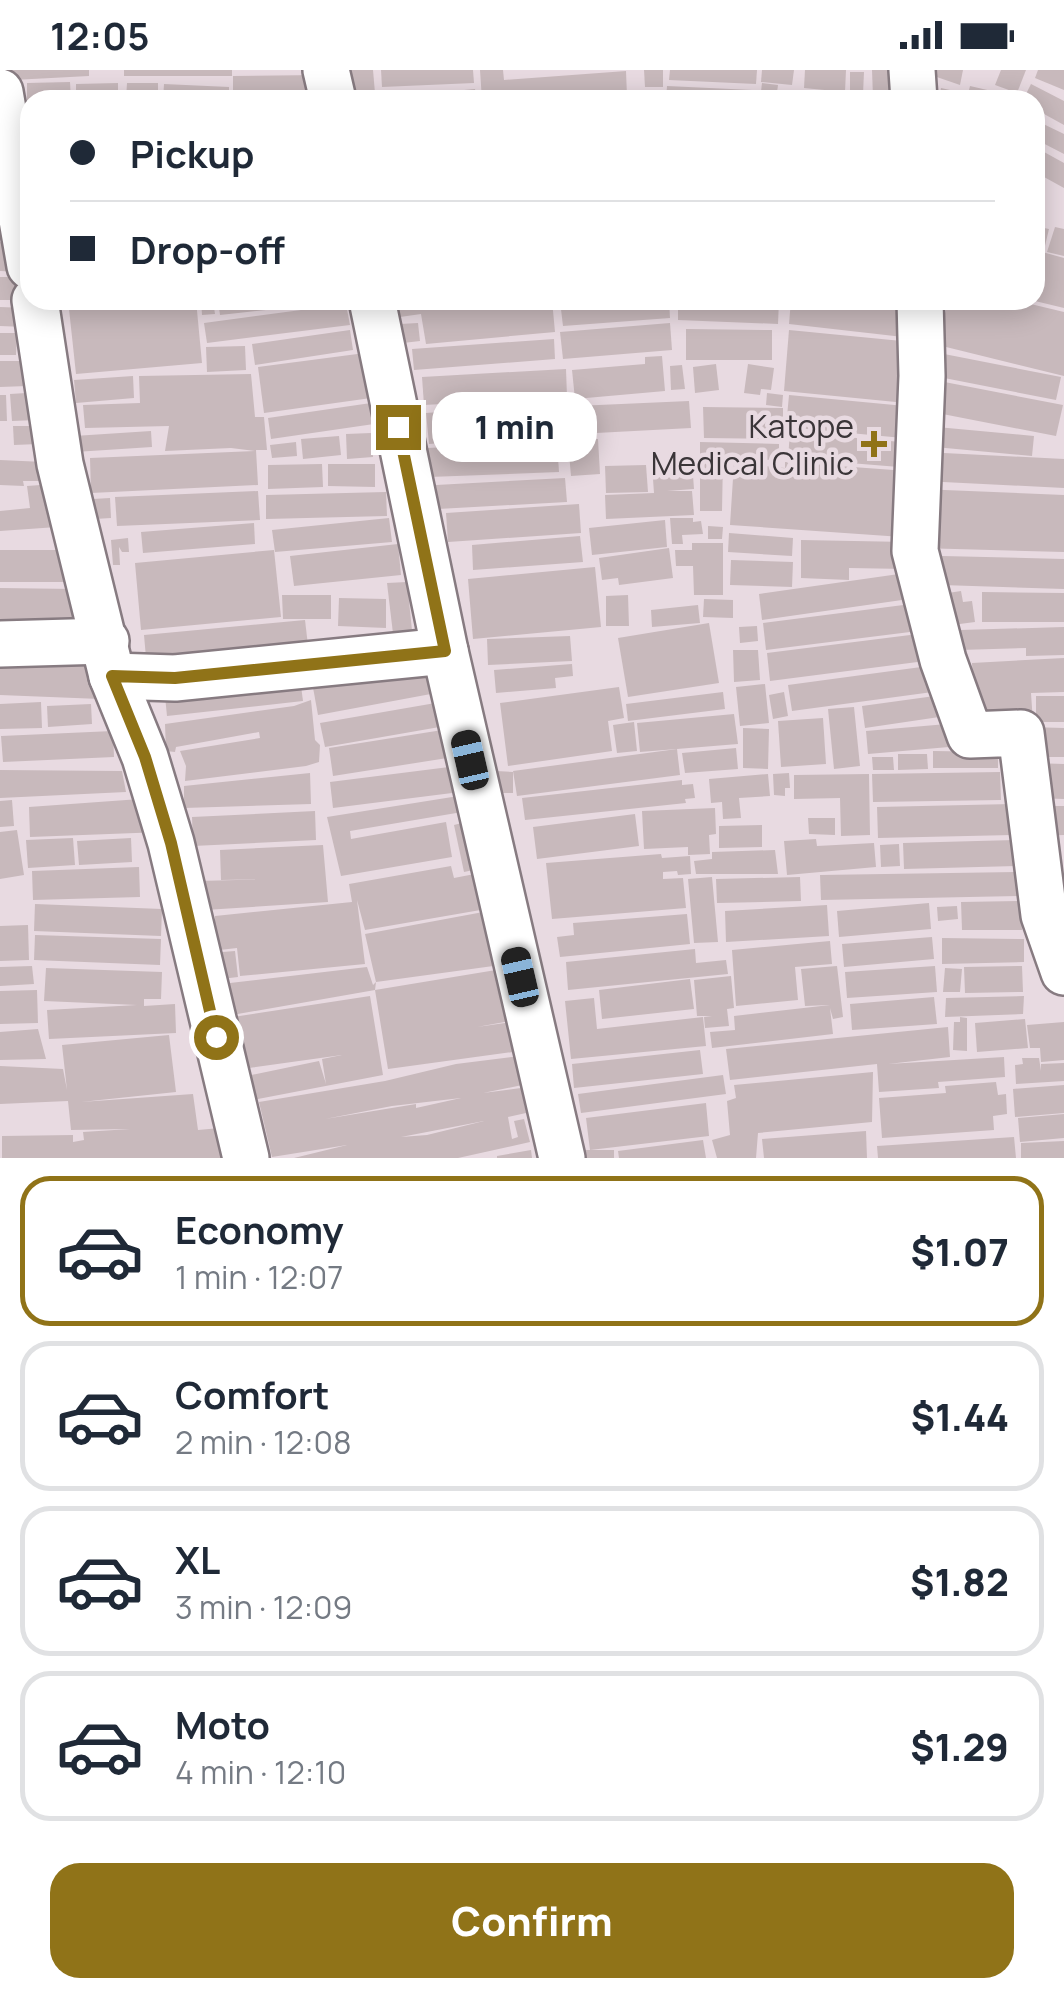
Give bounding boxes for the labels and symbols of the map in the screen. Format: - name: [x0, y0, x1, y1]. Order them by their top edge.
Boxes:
- callout: 1 min: [433, 392, 598, 462]
- place label: Katope Medical Clinic: [651, 404, 854, 485]
- route end: [376, 405, 421, 450]
- marker: Katope Medical Clinic: [863, 433, 885, 455]
- car: [449, 727, 491, 793]
- car: [499, 944, 541, 1010]
- route start: [194, 1015, 239, 1060]

